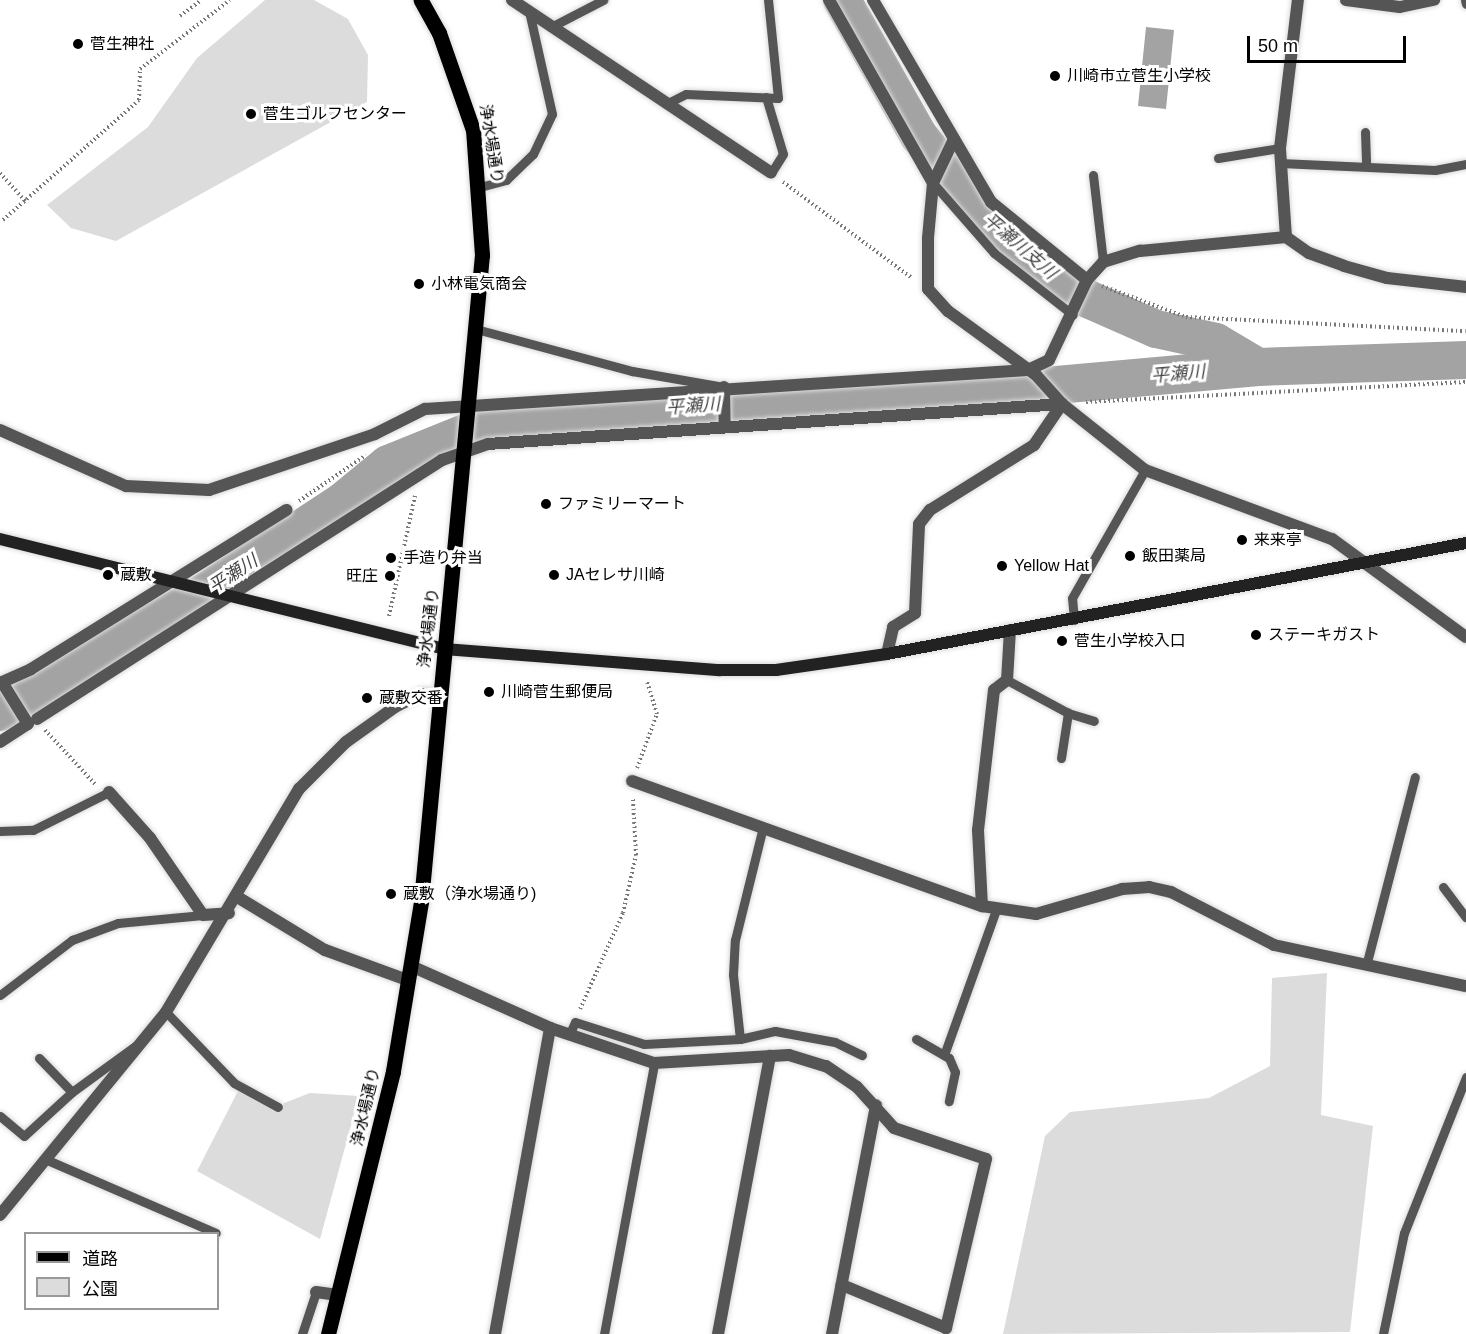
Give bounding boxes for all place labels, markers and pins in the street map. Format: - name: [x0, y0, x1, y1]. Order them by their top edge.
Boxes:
- place label: 菅生神社: [90, 34, 154, 54]
- marker: 菅生神社: [71, 37, 85, 51]
- place label: 川崎市立菅生小学校: [1067, 66, 1211, 86]
- marker: 川崎市立菅生小学校: [1048, 69, 1062, 83]
- place label: 菅生ゴルフセンター: [263, 104, 407, 124]
- marker: 菅生ゴルフセンター: [244, 107, 258, 121]
- place label: 小林電気商会: [431, 274, 527, 294]
- marker: 小林電気商会: [412, 277, 426, 291]
- place label: ファミリーマート: [558, 494, 686, 514]
- marker: ファミリーマート: [539, 497, 553, 511]
- place label: 来来亭: [1254, 530, 1302, 550]
- marker: 来来亭: [1235, 533, 1249, 547]
- place label: 飯田薬局: [1142, 546, 1206, 566]
- place label: 手造り弁当: [403, 548, 483, 568]
- marker: 飯田薬局: [1123, 549, 1137, 563]
- marker: 手造り弁当: [384, 551, 398, 565]
- place label: Yellow Hat: [1014, 556, 1089, 576]
- marker: Yellow Hat: [995, 559, 1009, 573]
- place label: 蔵敷: [120, 565, 152, 585]
- place label: JAセレサ川崎: [566, 565, 665, 585]
- place label: 旺庄: [346, 566, 378, 586]
- marker: 蔵敷: [101, 568, 115, 582]
- marker: JAセレサ川崎: [547, 568, 561, 582]
- marker: 旺庄: [383, 569, 397, 583]
- place label: ステーキガスト: [1268, 625, 1380, 645]
- marker: ステーキガスト: [1249, 628, 1263, 642]
- place label: 菅生小学校入口: [1074, 631, 1186, 651]
- marker: 菅生小学校入口: [1055, 634, 1069, 648]
- place label: 川崎菅生郵便局: [501, 682, 613, 702]
- marker: 川崎菅生郵便局: [482, 685, 496, 699]
- place label: 蔵敷交番: [379, 688, 443, 708]
- marker: 蔵敷交番: [360, 691, 374, 705]
- place label: 蔵敷（浄水場通り): [403, 884, 536, 904]
- marker: 蔵敷（浄水場通り): [384, 887, 398, 901]

